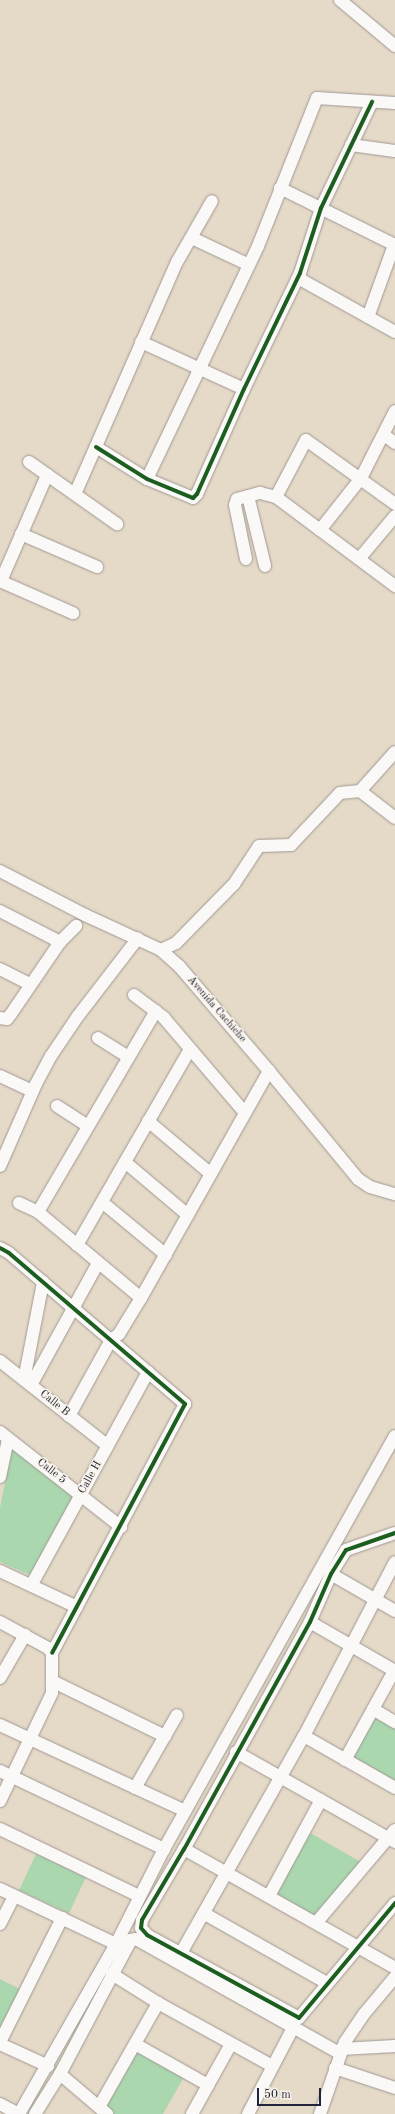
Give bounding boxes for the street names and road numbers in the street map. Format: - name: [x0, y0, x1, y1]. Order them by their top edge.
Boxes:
- street label: Avenida Cachiche: [184, 974, 248, 1046]
- street label: Calle B: [36, 1388, 72, 1420]
- street label: Calle 5: [34, 1457, 68, 1487]
- street label: Calle H: [77, 1459, 105, 1497]

